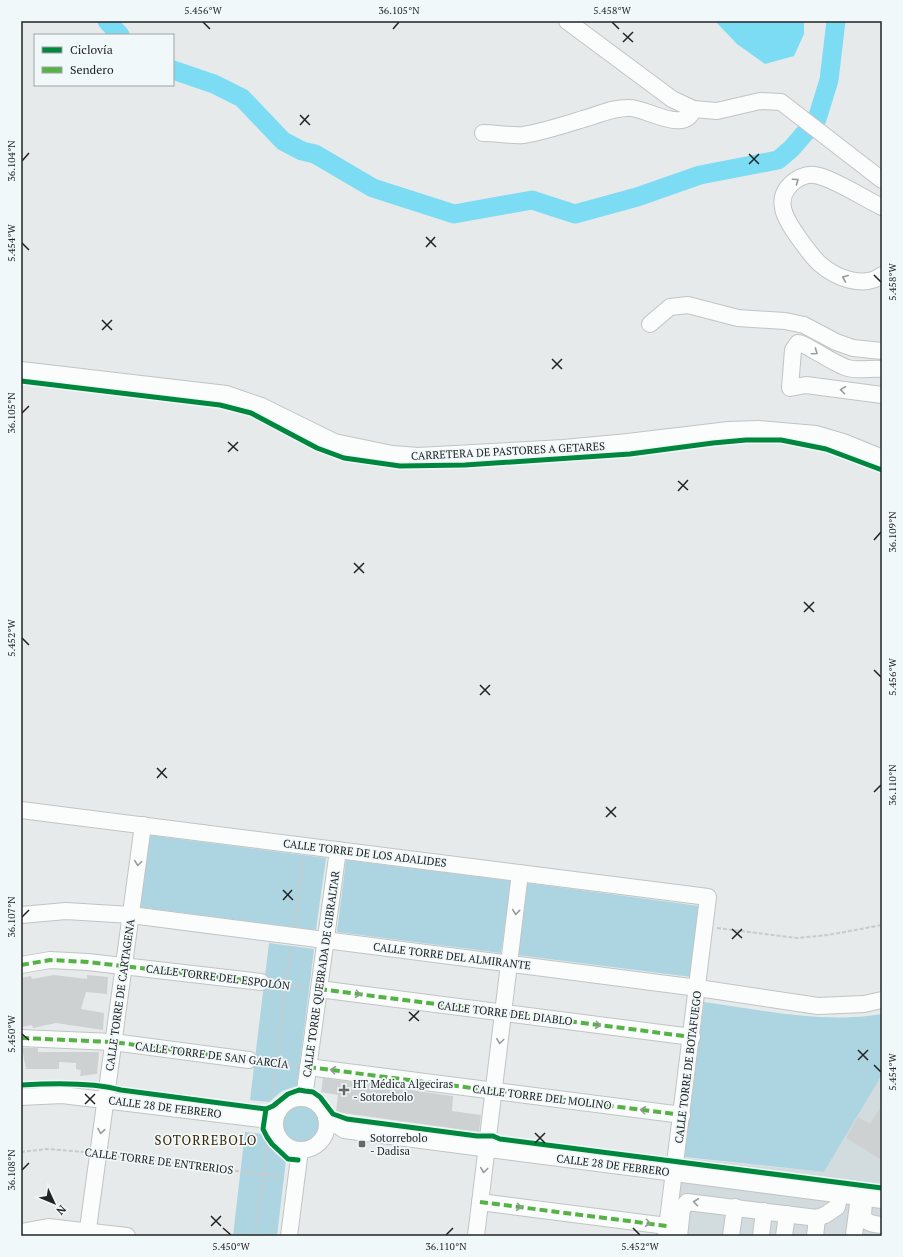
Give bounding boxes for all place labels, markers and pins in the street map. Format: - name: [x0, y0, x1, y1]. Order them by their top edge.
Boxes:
- place label: HT Médica Algeciras - Sotorebolo: [353, 1077, 453, 1104]
- marker: HT Médica Algeciras - Sotorebolo: [338, 1084, 350, 1096]
- place label: Sotorrebolo - Dadisa: [370, 1131, 427, 1158]
- marker: Sotorrebolo - Dadisa: [357, 1139, 367, 1149]

